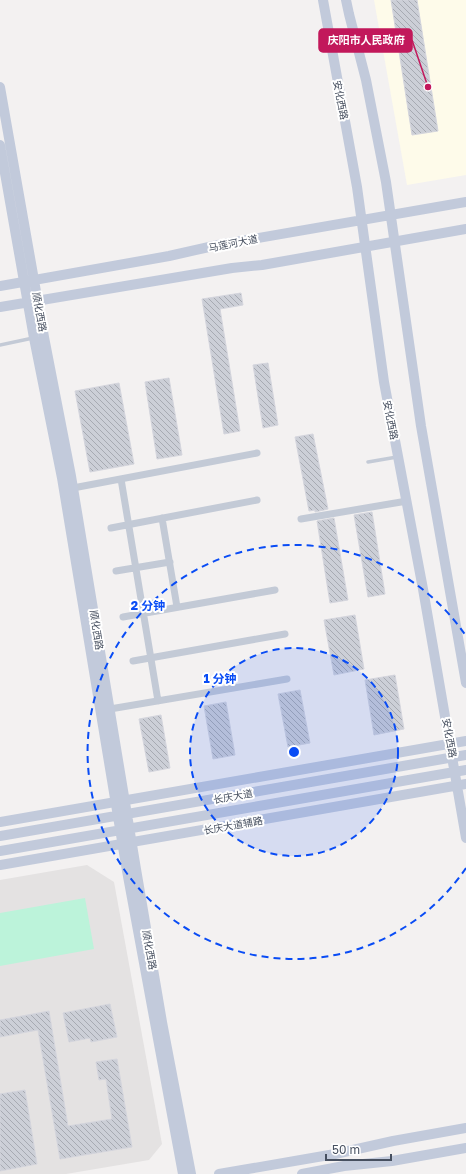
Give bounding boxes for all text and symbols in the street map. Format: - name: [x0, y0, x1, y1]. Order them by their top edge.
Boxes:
- callout: 庆阳市人民政府: [319, 29, 412, 52]
- text: 庆阳市人民政府: [328, 33, 405, 46]
- street label: 安化西路: [331, 79, 351, 121]
- street label: 马莲河大道: [207, 232, 259, 254]
- street label: 顺化西路: [31, 291, 49, 333]
- street label: 安化西路: [381, 399, 401, 441]
- text: 2 分钟: [131, 598, 165, 613]
- street label: 顺化西路: [88, 609, 106, 651]
- text: 1 分钟: [203, 671, 237, 686]
- street label: 安化西路: [441, 717, 459, 759]
- centre of rings: [287, 745, 301, 759]
- street label: 长庆大道: [212, 787, 254, 805]
- street label: 长庆大道辅路: [202, 814, 264, 836]
- street label: 顺化西路: [141, 929, 159, 971]
- scale bar: [326, 1136, 391, 1162]
- text: 50 m: [332, 1142, 360, 1157]

